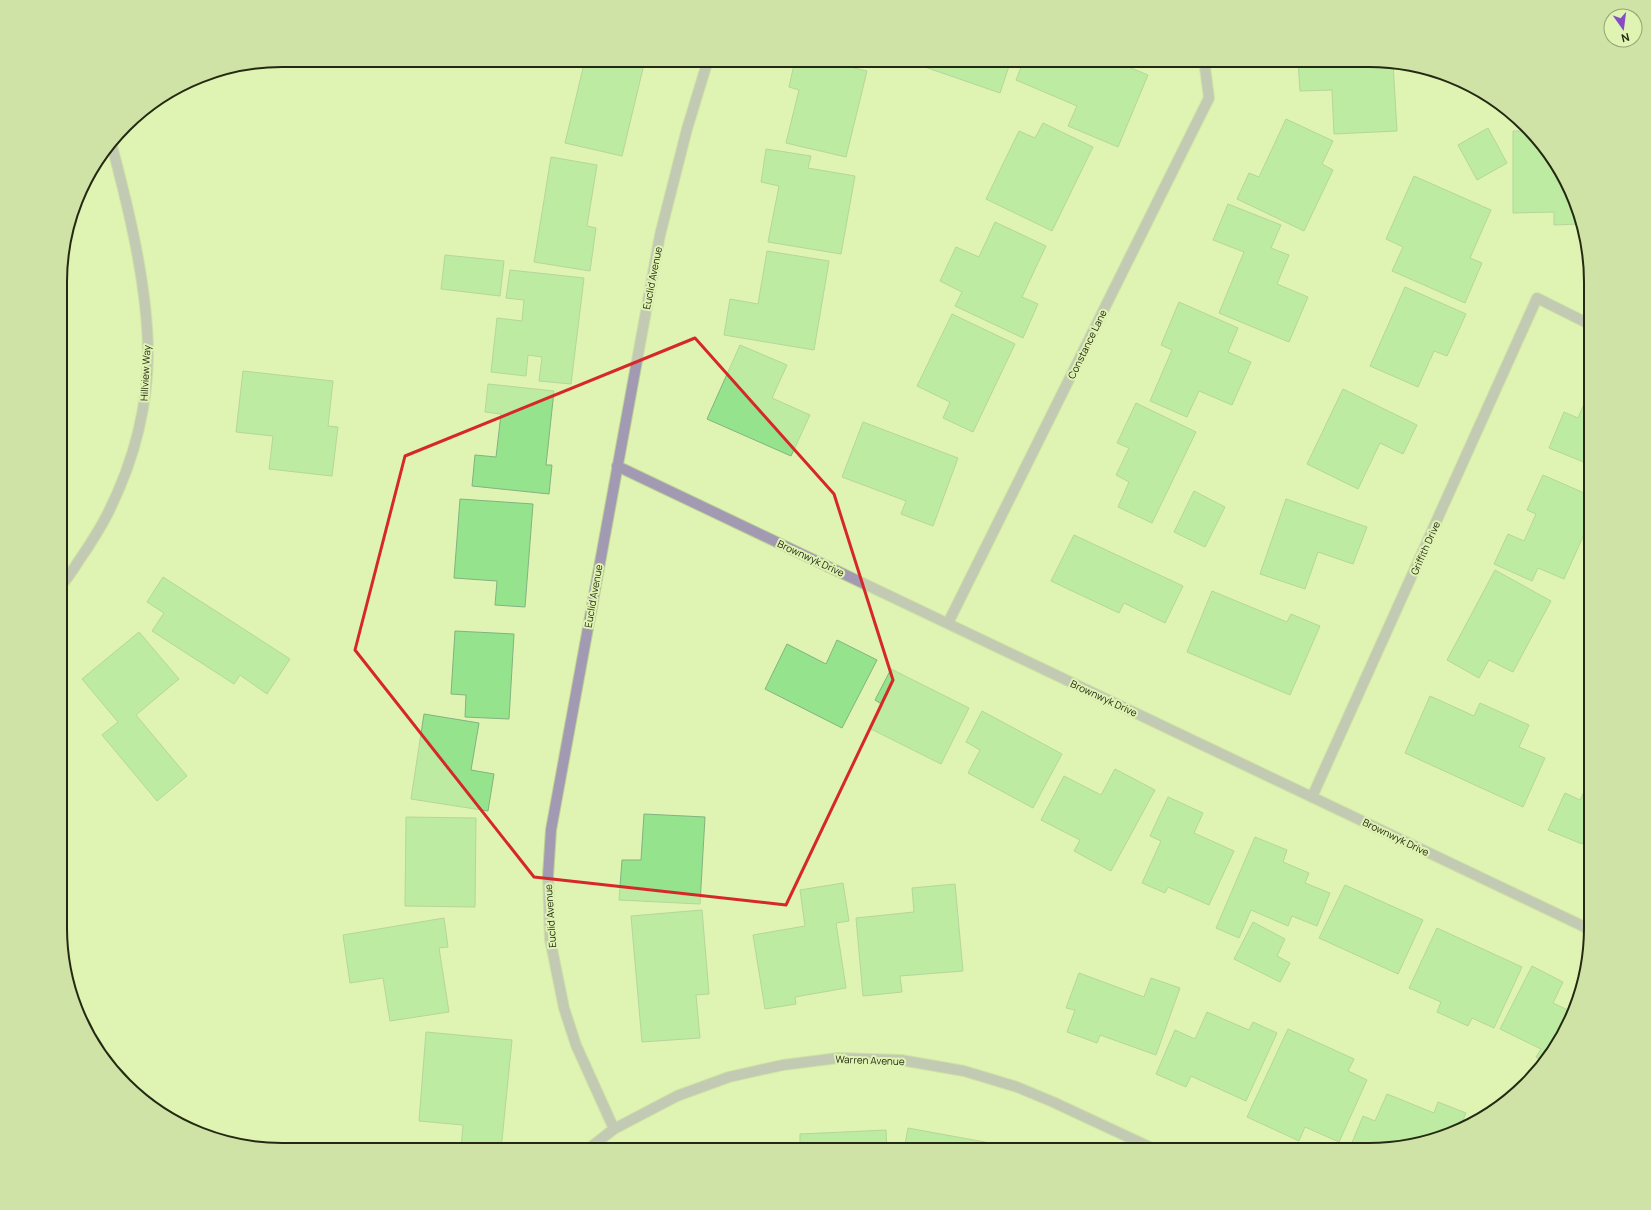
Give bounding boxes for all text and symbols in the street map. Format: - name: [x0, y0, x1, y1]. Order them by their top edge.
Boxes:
- north arrow: [1603, 8, 1643, 48]
- text: N: [1620, 30, 1631, 46]
- street label: Euclid Avenue: [639, 245, 665, 311]
- street label: Constance Lane: [1064, 307, 1110, 381]
- street label: Hillview Way: [137, 344, 153, 401]
- street label: Griffith Drive: [1407, 519, 1443, 577]
- street label: Brownwyk Drive: [775, 536, 847, 580]
- street label: Euclid Avenue: [581, 563, 605, 629]
- street label: Brownwyk Drive: [1068, 676, 1140, 720]
- street label: Brownwyk Drive: [1360, 815, 1432, 859]
- street label: Euclid Avenue: [541, 884, 559, 948]
- street label: Warren Avenue: [835, 1052, 905, 1068]

